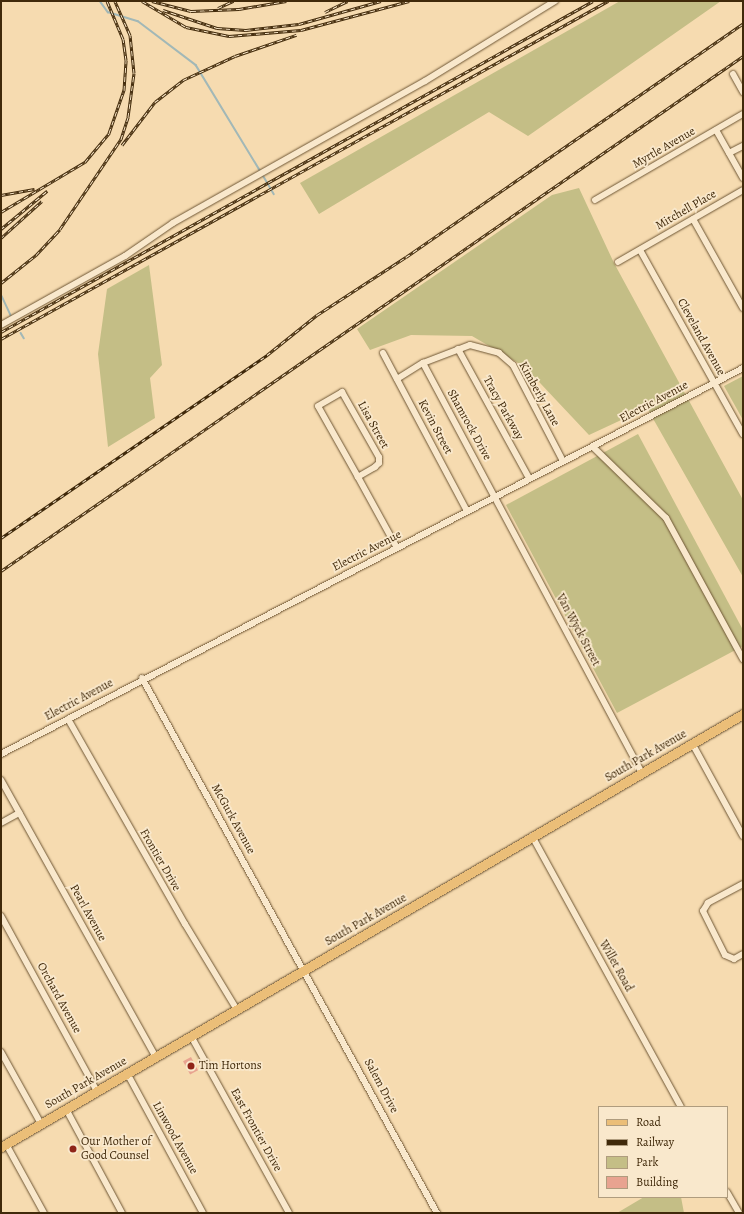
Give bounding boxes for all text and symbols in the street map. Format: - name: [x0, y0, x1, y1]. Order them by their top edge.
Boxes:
- street label: Myrtle Avenue: [630, 124, 698, 172]
- street label: Mitchell Place: [653, 187, 719, 233]
- street label: Cleveland Avenue: [674, 296, 728, 378]
- street label: Kimberly Lane: [515, 359, 563, 429]
- street label: Tracy Parkway: [480, 374, 526, 442]
- street label: Electric Avenue: [617, 378, 691, 426]
- street label: Shamrock Drive: [444, 387, 494, 463]
- street label: Kevin Street: [415, 397, 455, 457]
- street label: Lisa Street: [354, 399, 392, 451]
- street label: Electric Avenue: [330, 527, 404, 575]
- street label: Van Wyck Street: [553, 591, 603, 669]
- street label: Electric Avenue: [42, 676, 116, 724]
- street label: South Park Avenue: [603, 727, 689, 785]
- street label: McGurk Avenue: [208, 781, 258, 857]
- street label: Frontier Drive: [136, 826, 184, 894]
- street label: Pearl Avenue: [67, 882, 109, 944]
- street label: South Park Avenue: [323, 891, 409, 949]
- street label: Willet Road: [596, 938, 636, 994]
- street label: Orchard Avenue: [34, 960, 84, 1036]
- street label: South Park Avenue: [43, 1054, 129, 1112]
- street label: Salem Drive: [361, 1056, 401, 1116]
- place label: Tim Hortons: [199, 1059, 262, 1073]
- marker: Tim Hortons: [186, 1061, 196, 1071]
- street label: East Frontier Drive: [227, 1086, 285, 1174]
- street label: Linwood Avenue: [149, 1099, 201, 1177]
- legend: [598, 1106, 728, 1198]
- text: Road: [636, 1114, 661, 1130]
- text: Railway: [636, 1134, 674, 1150]
- place label: Our Mother of Good Counsel: [81, 1135, 151, 1163]
- marker: Our Mother of Good Counsel: [68, 1144, 78, 1154]
- text: Park: [636, 1154, 659, 1170]
- text: Building: [636, 1174, 678, 1190]

